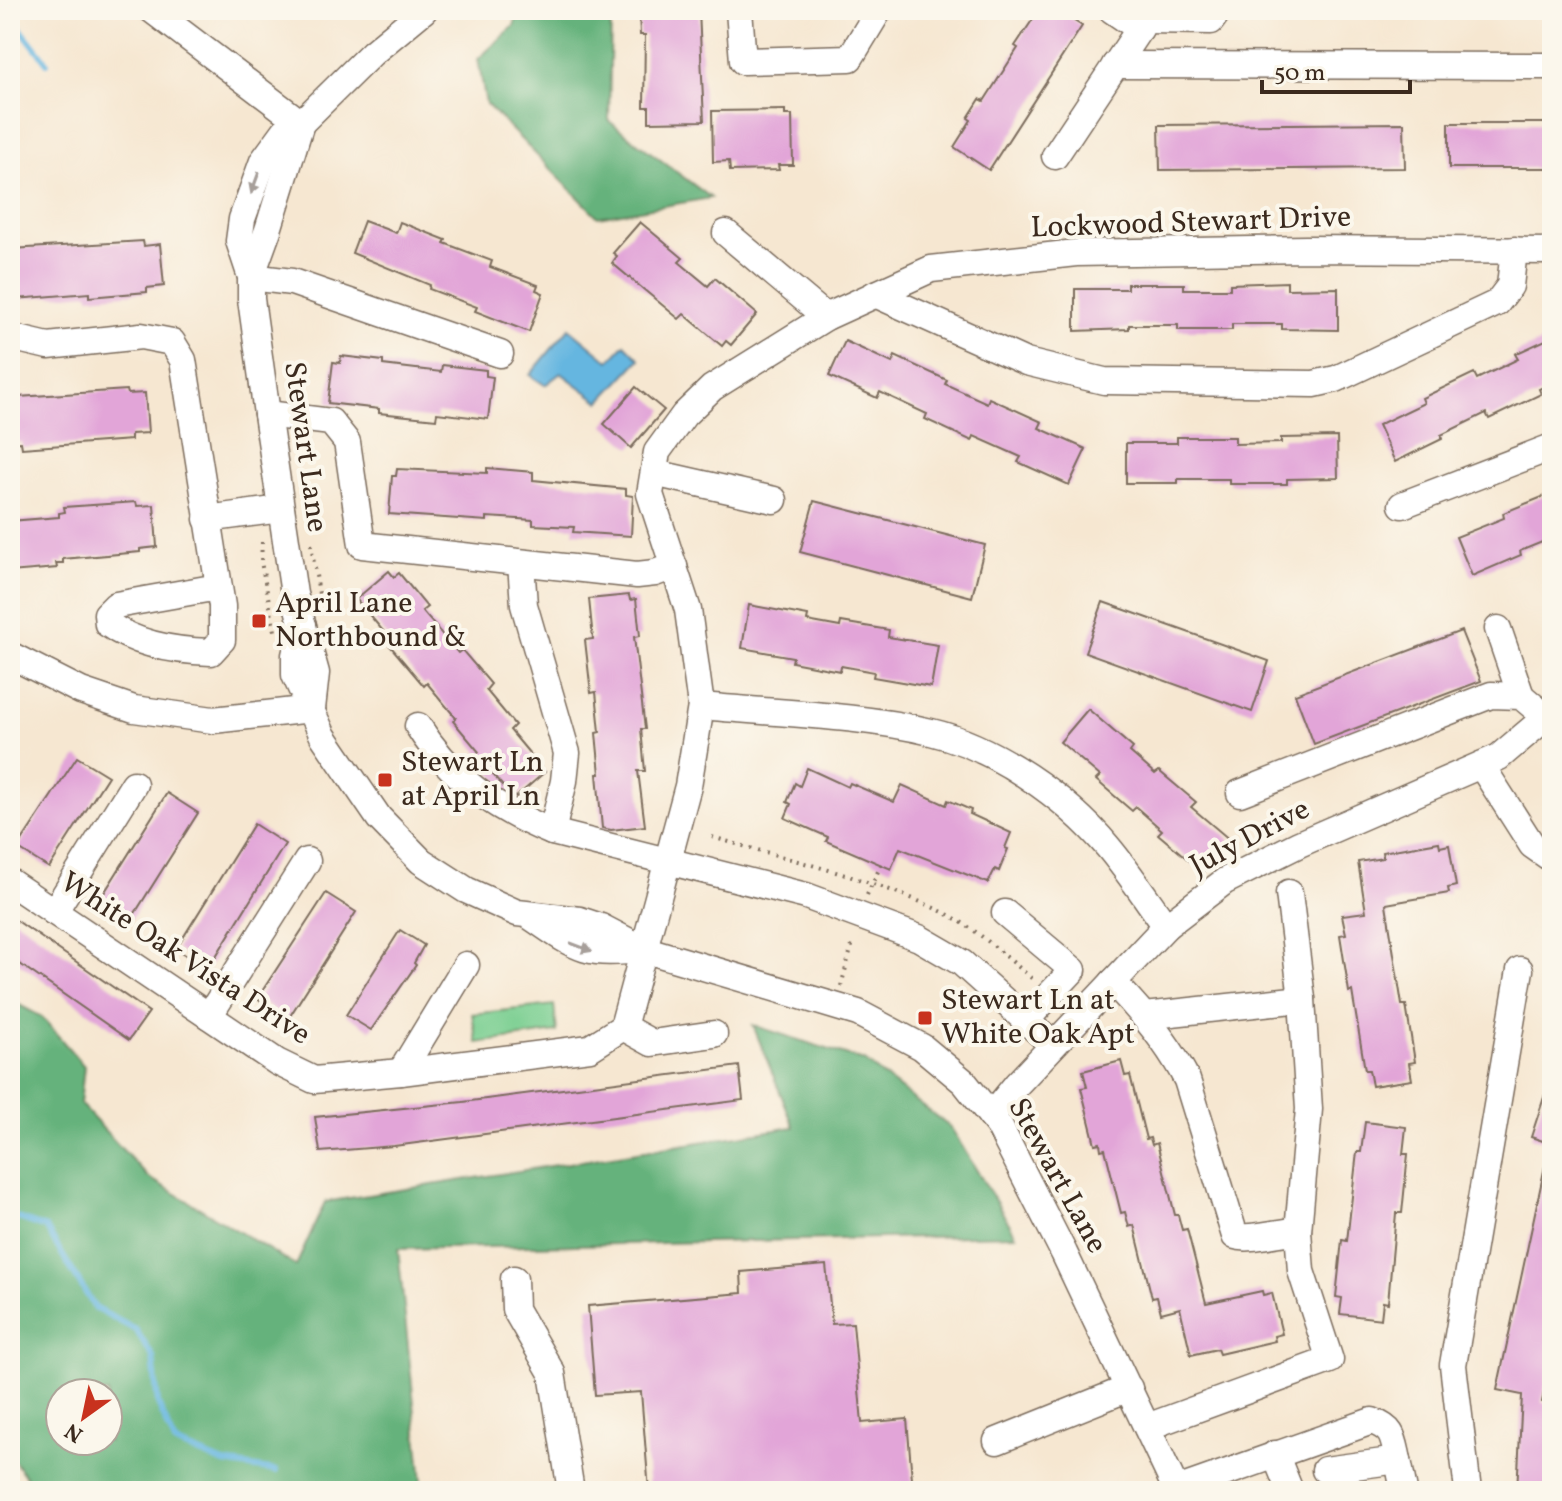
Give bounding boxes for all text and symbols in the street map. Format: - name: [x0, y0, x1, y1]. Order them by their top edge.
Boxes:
- scale bar: [1262, 44, 1410, 94]
- text: 50 m: [1274, 57, 1326, 91]
- one-way arrow: [248, 171, 261, 195]
- street label: Lockwood Stewart Drive: [1030, 196, 1352, 250]
- street label: Stewart Lane: [272, 359, 338, 535]
- place label: April Lane Northbound &: [275, 583, 467, 659]
- marker: April Lane Northbound &: [250, 612, 268, 630]
- place label: Stewart Ln at April Ln: [401, 742, 544, 818]
- marker: Stewart Ln at April Ln: [376, 771, 394, 789]
- street label: July Drive: [1183, 789, 1317, 887]
- street label: White Oak Vista Drive: [51, 862, 319, 1056]
- one-way arrow: [569, 941, 593, 954]
- place label: Stewart Ln at White Oak Apt: [941, 980, 1135, 1056]
- marker: Stewart Ln at White Oak Apt: [916, 1009, 934, 1027]
- street label: Stewart Lane: [997, 1091, 1117, 1261]
- north arrow: [44, 1377, 124, 1457]
- text: N: [59, 1414, 90, 1449]

